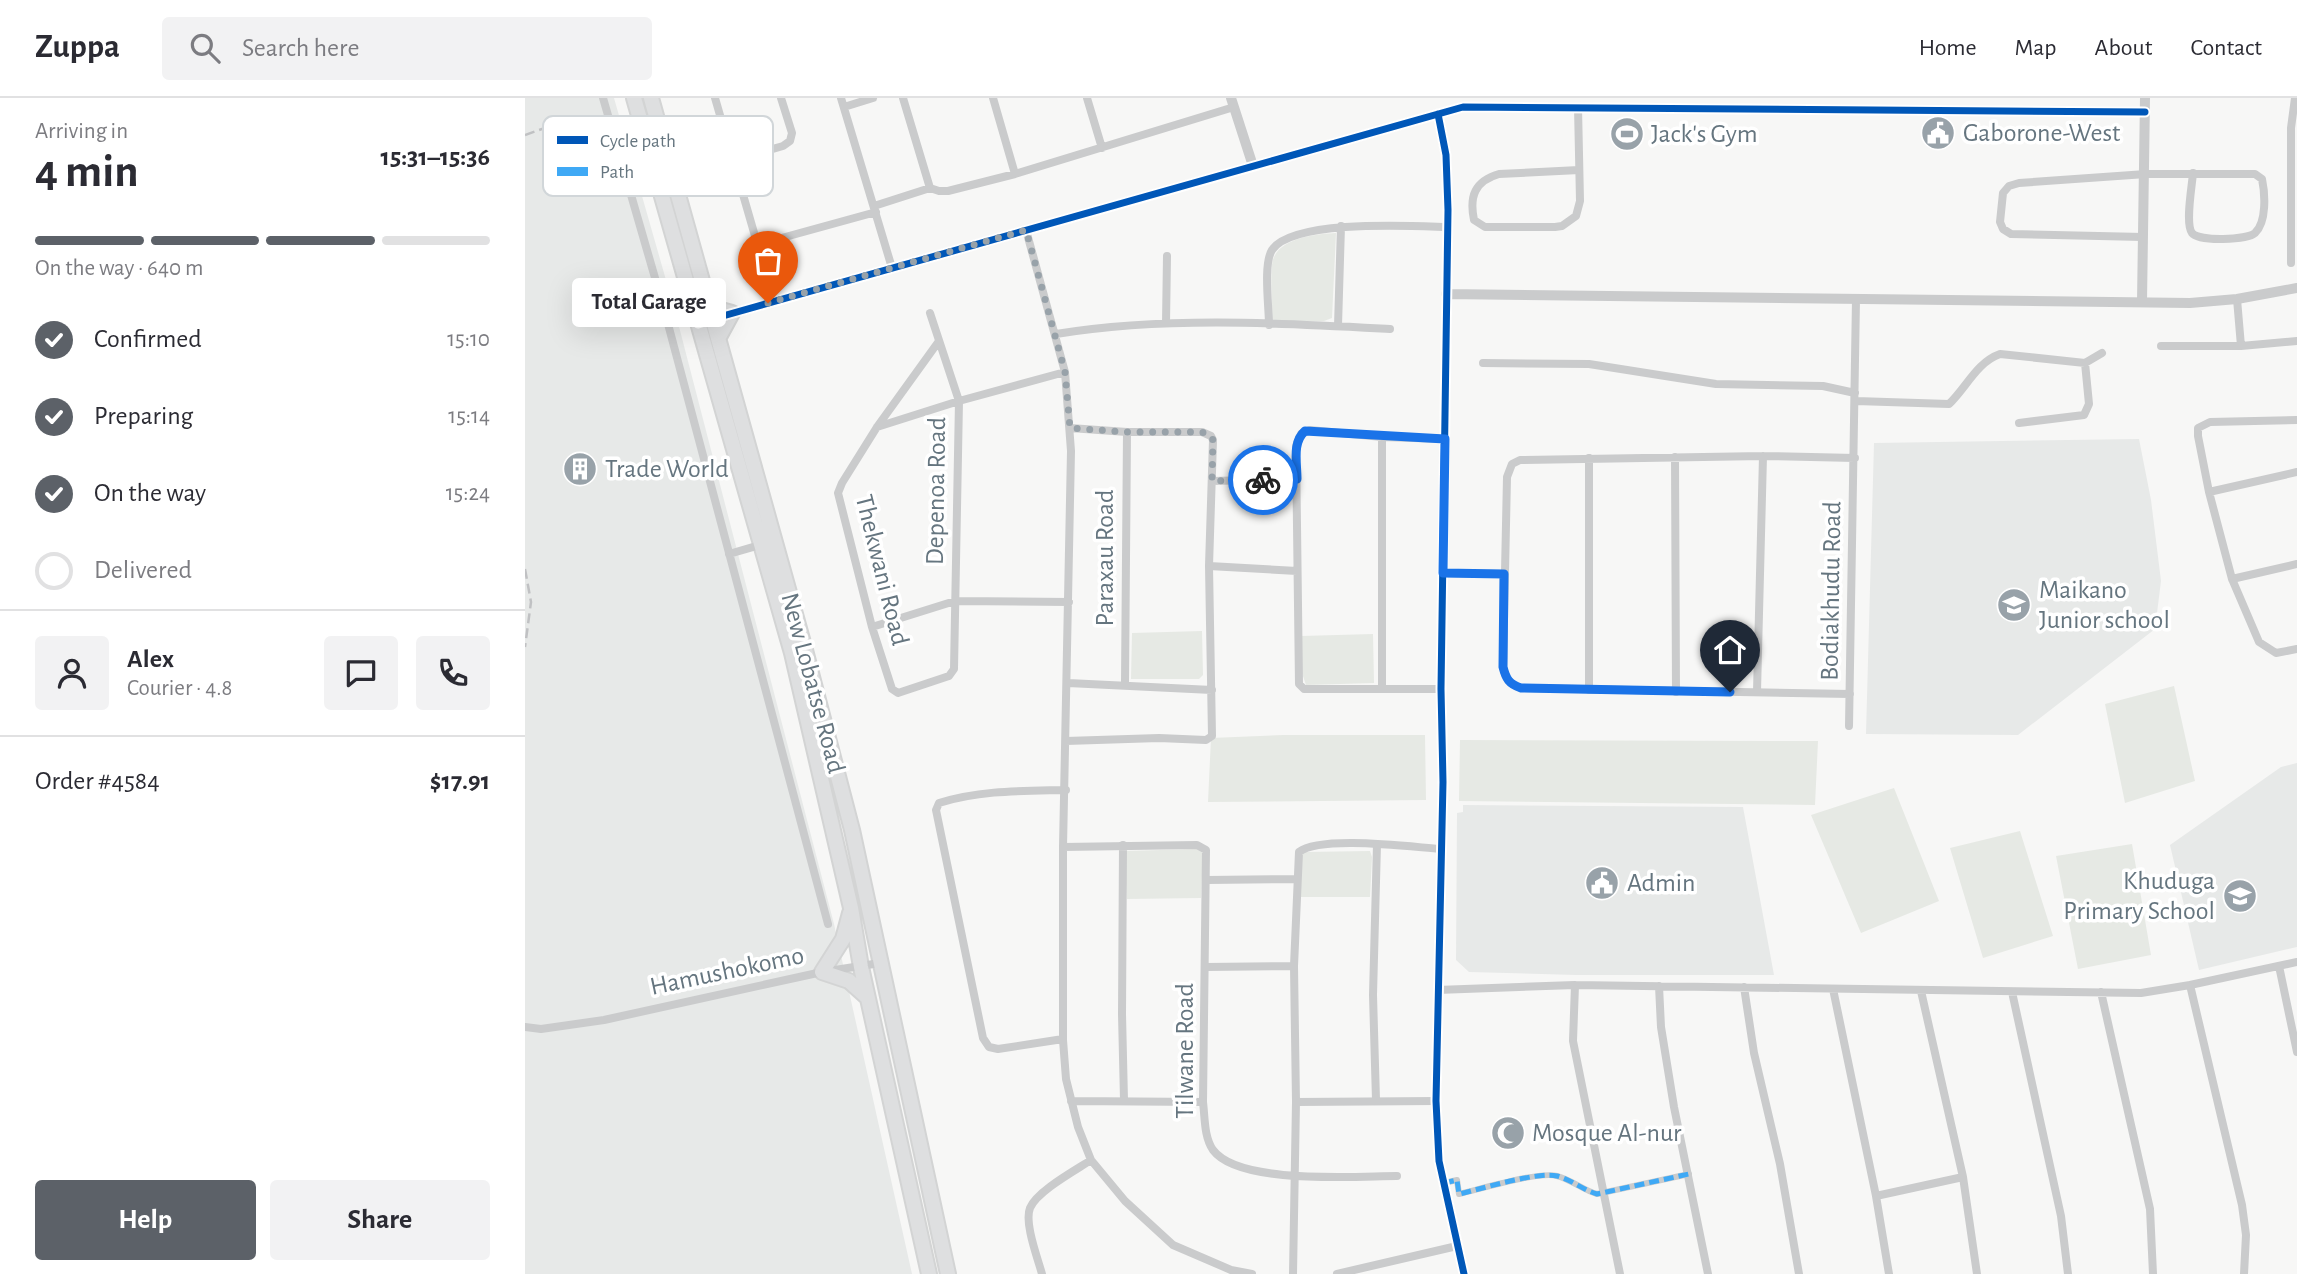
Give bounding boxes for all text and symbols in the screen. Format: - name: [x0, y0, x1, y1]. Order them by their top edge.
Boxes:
- search box: [162, 17, 652, 80]
- icon: search: [186, 29, 224, 67]
- text: Zuppa: [35, 31, 120, 64]
- text: Search here: [242, 35, 359, 61]
- text: Home: [1919, 36, 1977, 60]
- text: Map: [2015, 36, 2057, 60]
- text: About: [2095, 36, 2152, 60]
- text: Contact: [2190, 36, 2262, 60]
- public building icon: Gaborone-West: [1919, 114, 1957, 152]
- sports icon: Jack's Gym: [1608, 115, 1646, 153]
- legend: [543, 116, 773, 196]
- text: Arriving in: [35, 120, 128, 143]
- place label: Gaborone-West: [1963, 120, 2120, 146]
- place label: Jack's Gym: [1651, 121, 1758, 147]
- text: Cycle path: [600, 132, 676, 151]
- text: 15:31–15:36: [381, 144, 490, 170]
- text: 4 min: [35, 149, 139, 195]
- text: Path: [600, 163, 634, 182]
- pin: [738, 231, 798, 303]
- icon: bag: [749, 242, 787, 280]
- text: On the way · 640 m: [35, 257, 203, 280]
- callout: Total Garage: [572, 278, 726, 328]
- text: Total Garage: [591, 291, 707, 314]
- icon: check: [35, 321, 73, 359]
- text: Confirmed: [94, 326, 202, 352]
- text: 15:10: [447, 328, 490, 351]
- icon: check: [35, 398, 73, 436]
- text: Preparing: [94, 403, 193, 429]
- text: 15:14: [448, 405, 490, 428]
- street label: Depenoa Road: [922, 417, 950, 565]
- courier: [1228, 445, 1298, 515]
- building icon: Trade World: [561, 450, 599, 488]
- place label: Trade World: [605, 456, 729, 482]
- icon: bike: [1244, 461, 1282, 499]
- icon: check: [35, 475, 73, 513]
- text: On the way: [94, 480, 206, 506]
- text: 15:24: [446, 482, 490, 505]
- street label: Paraxau Road: [1092, 490, 1118, 626]
- street label: Thekwani Road: [851, 492, 913, 648]
- street label: Bodiakhudu Road: [1816, 501, 1846, 681]
- text: Delivered: [94, 557, 192, 583]
- place label: Maikano Junior school: [2039, 577, 2170, 633]
- school or university icon: Maikano Junior school: [1995, 586, 2033, 624]
- street label: New Lobatse Road: [776, 590, 850, 776]
- pin: [1700, 620, 1760, 692]
- icon: home: [1711, 631, 1749, 669]
- button: person: [35, 636, 109, 710]
- button: chat: [324, 636, 398, 710]
- button: phone: [416, 636, 490, 710]
- text: Alex: [127, 646, 174, 672]
- text: Courier · 4.8: [127, 677, 232, 700]
- text: Order #4584: [35, 768, 160, 794]
- text: $17.91: [430, 768, 490, 794]
- public building icon: Admin: [1583, 864, 1621, 902]
- place label: Khuduga Primary School: [2063, 868, 2215, 924]
- place label: Admin: [1627, 870, 1696, 896]
- school or university icon: Khuduga Primary School: [2221, 877, 2259, 915]
- street label: Hamushokomo: [648, 942, 806, 1000]
- street label: Tilwane Road: [1172, 983, 1198, 1119]
- mosque icon: Mosque Al-nur: [1489, 1114, 1527, 1152]
- place label: Mosque Al-nur: [1532, 1120, 1682, 1146]
- button: Help: [35, 1180, 256, 1260]
- button: Share: [270, 1180, 490, 1260]

